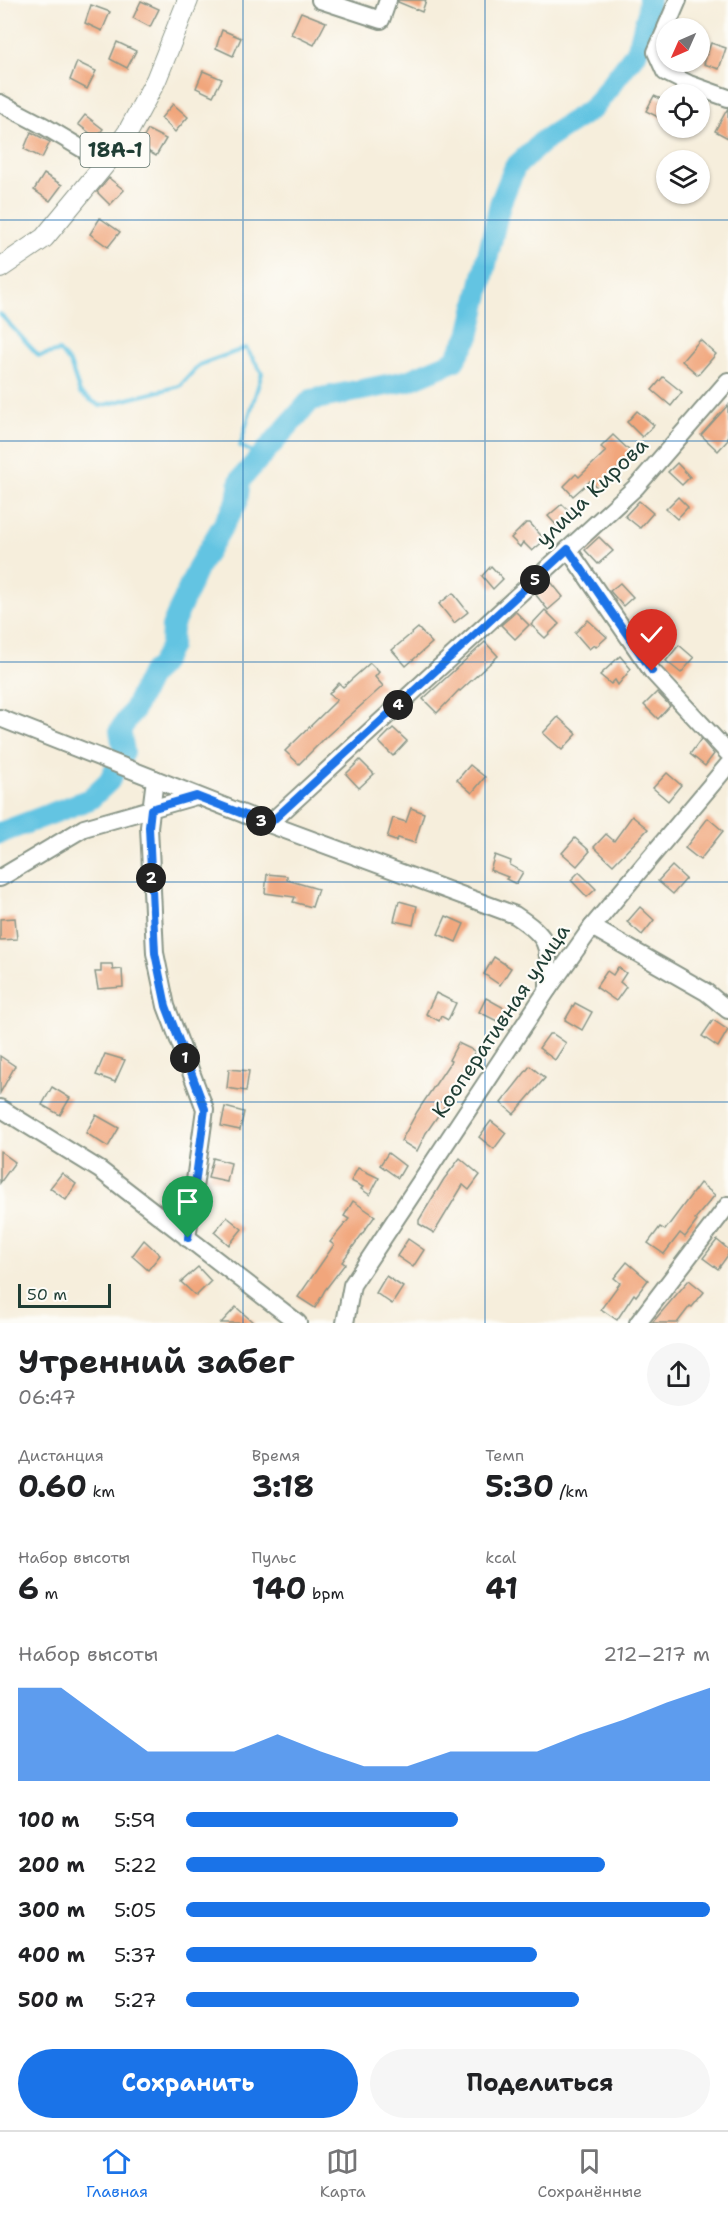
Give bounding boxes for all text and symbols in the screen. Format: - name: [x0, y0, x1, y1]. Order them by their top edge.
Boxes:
- north arrow: [656, 18, 710, 72]
- map controls: [656, 18, 710, 204]
- button: locate: [656, 84, 710, 138]
- road number: 18А-1: [80, 133, 150, 167]
- button: layers: [656, 150, 710, 204]
- street label: улица Кирова: [530, 431, 654, 553]
- pin: 5: [520, 565, 550, 595]
- text: 5: [530, 569, 540, 590]
- pin: [626, 609, 677, 671]
- icon: check: [635, 618, 668, 651]
- pin: 4: [383, 690, 413, 720]
- text: 4: [392, 694, 404, 715]
- pin: 3: [246, 806, 276, 836]
- text: 3: [255, 810, 267, 831]
- pin: 2: [136, 863, 166, 893]
- text: 2: [145, 867, 157, 888]
- street label: Кооперативная улица: [426, 918, 576, 1124]
- pin: 1: [170, 1043, 200, 1073]
- text: 1: [181, 1047, 189, 1068]
- pin: [162, 1176, 213, 1238]
- icon: arrive: [171, 1185, 204, 1218]
- scale bar: [18, 1281, 111, 1308]
- text: 50 m: [27, 1284, 67, 1305]
- text: Утренний забег: [18, 1339, 295, 1384]
- button: share: [647, 1343, 710, 1406]
- text: 06:47: [18, 1384, 76, 1410]
- text: Дистанция: [18, 1445, 104, 1466]
- text: Время: [252, 1445, 300, 1466]
- text: Темп: [485, 1445, 524, 1466]
- text: 0.60: [18, 1466, 87, 1507]
- text: 3:18: [252, 1466, 314, 1507]
- text: 5:30: [485, 1466, 554, 1507]
- text: km: [87, 1481, 115, 1502]
- text: /km: [554, 1481, 588, 1502]
- text: Набор высоты: [18, 1547, 130, 1568]
- text: Пульс: [252, 1547, 297, 1568]
- text: kcal: [485, 1547, 516, 1568]
- text: 6: [18, 1568, 39, 1609]
- text: 140: [252, 1568, 307, 1609]
- text: 41: [485, 1568, 518, 1609]
- text: m: [39, 1583, 58, 1604]
- text: bpm: [307, 1583, 344, 1604]
- text: Набор высоты: [18, 1641, 158, 1667]
- text: 212–217 m: [603, 1641, 710, 1667]
- text: 100 m: [18, 1807, 80, 1833]
- text: 5:59: [114, 1807, 156, 1833]
- text: 200 m: [18, 1852, 85, 1878]
- text: 5:22: [114, 1852, 157, 1878]
- text: 300 m: [18, 1897, 85, 1923]
- text: 5:05: [114, 1897, 156, 1923]
- text: 400 m: [18, 1942, 85, 1968]
- text: 5:37: [114, 1942, 156, 1968]
- text: 500 m: [18, 1987, 84, 2013]
- text: 5:27: [114, 1987, 157, 2013]
- button: Сохранить: [18, 2049, 358, 2118]
- button: Поделиться: [370, 2049, 710, 2118]
- tab: Главная: [86, 2145, 148, 2202]
- tab: Карта: [320, 2145, 366, 2202]
- tab: Сохранённые: [538, 2145, 642, 2202]

